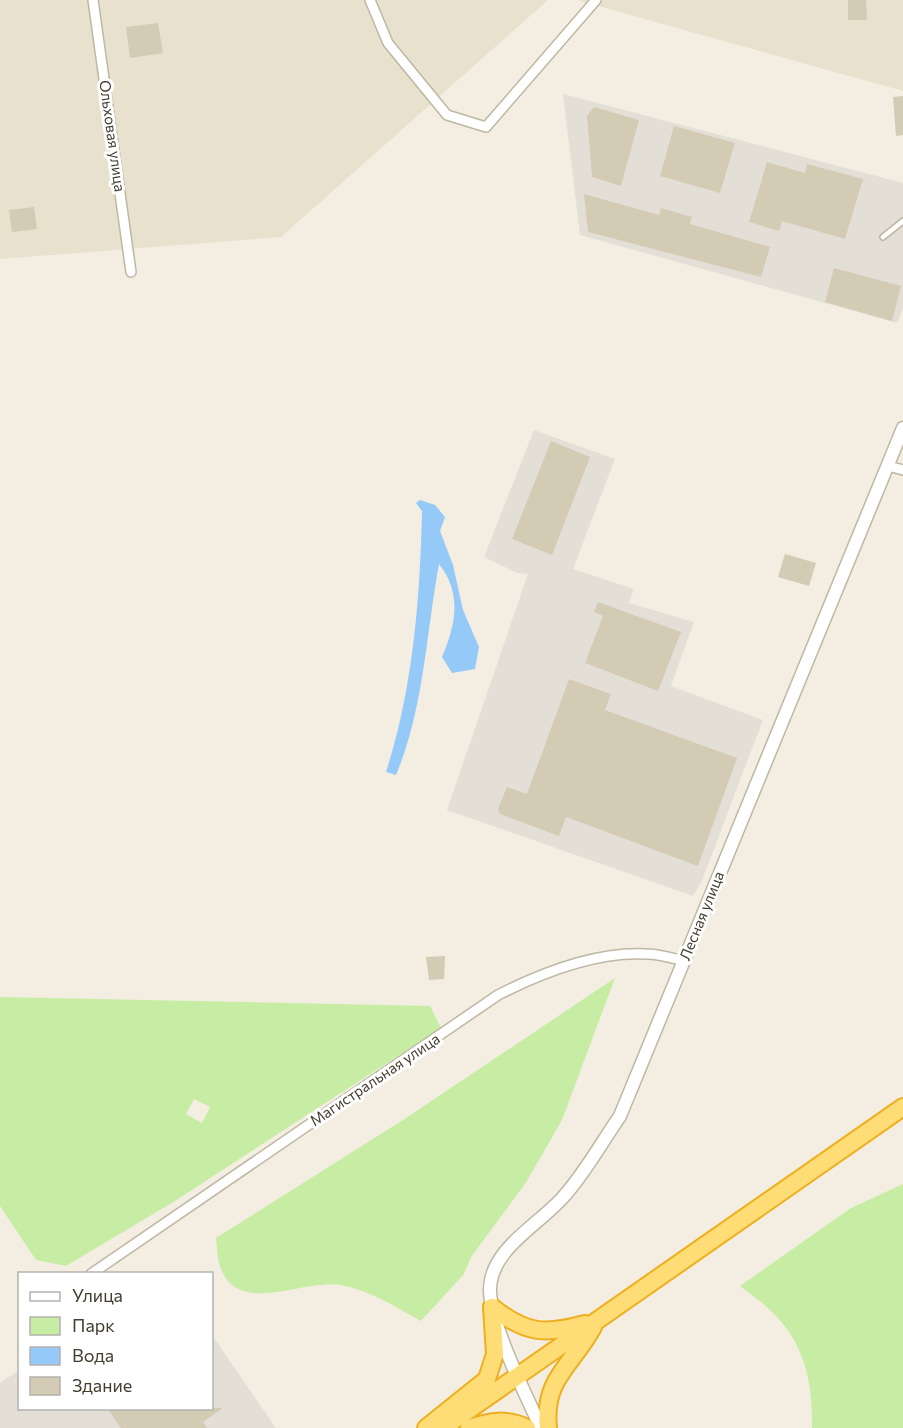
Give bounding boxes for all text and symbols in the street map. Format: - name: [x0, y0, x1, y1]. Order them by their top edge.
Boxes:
- street label: Ольховая улица: [96, 79, 130, 193]
- street label: Лесная улица: [675, 868, 727, 963]
- street label: Магистральная улица: [306, 1029, 443, 1129]
- legend: [18, 1272, 213, 1410]
- text: Улица: [72, 1284, 123, 1306]
- text: Парк: [72, 1314, 115, 1336]
- text: Вода: [72, 1344, 114, 1366]
- text: Здание: [72, 1374, 132, 1396]

